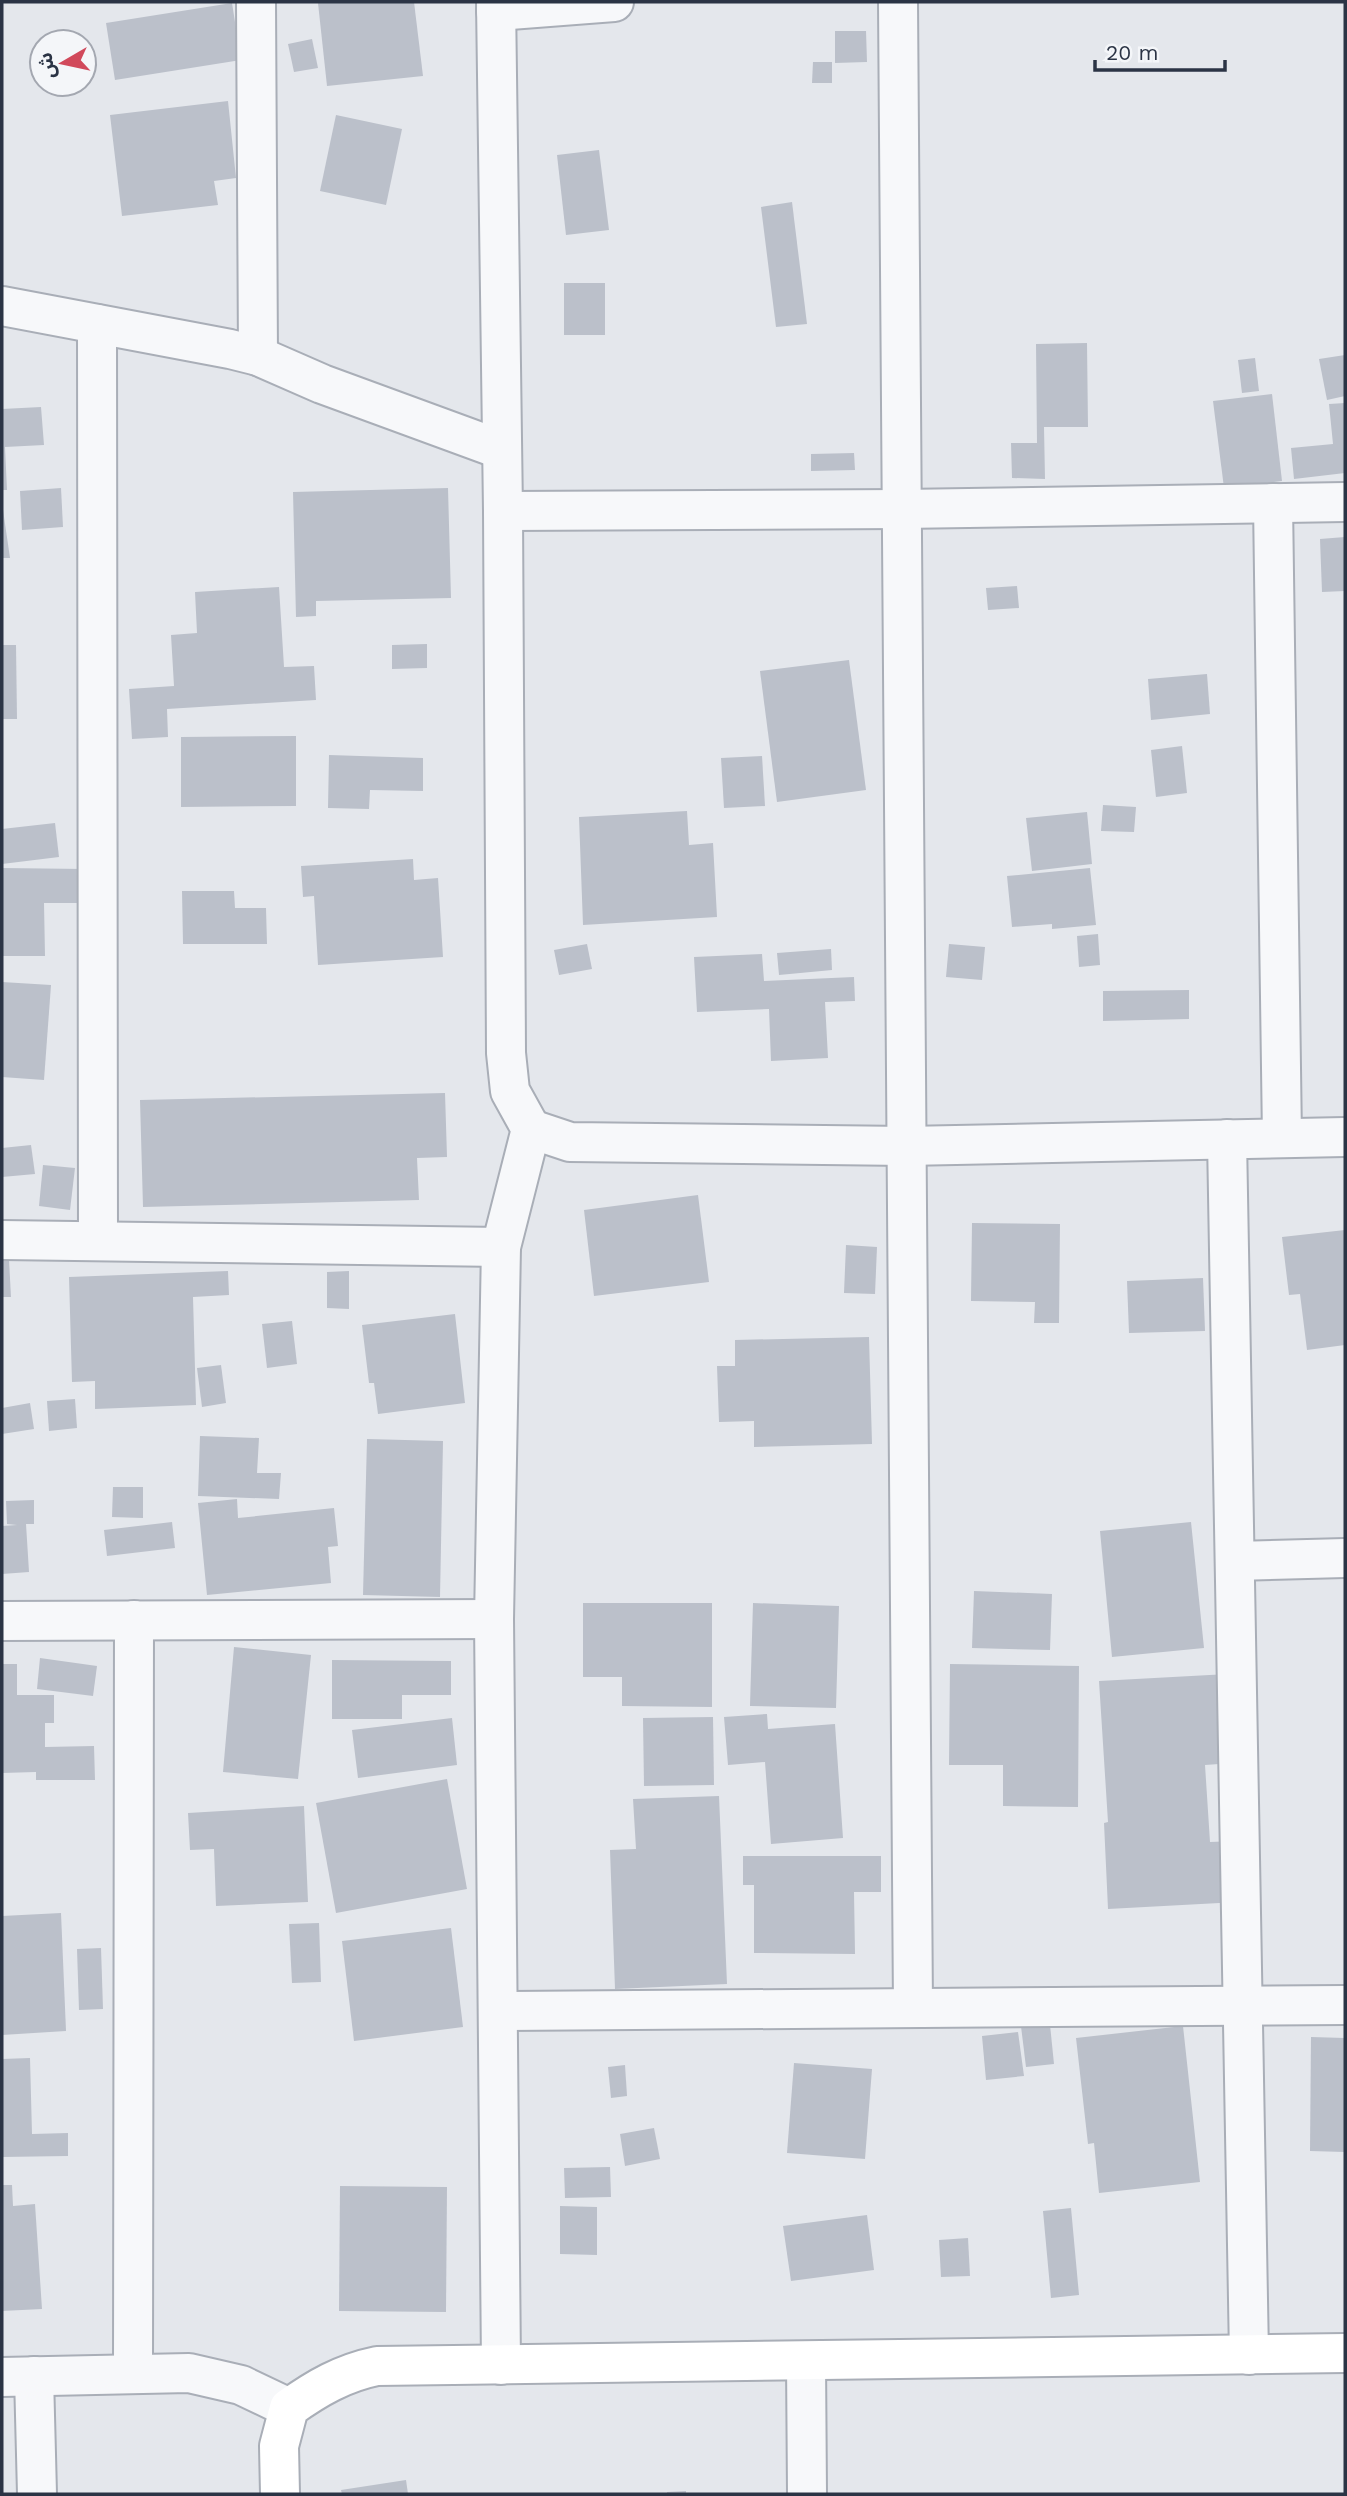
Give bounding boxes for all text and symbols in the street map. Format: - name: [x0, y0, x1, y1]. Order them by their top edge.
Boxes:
- north arrow: [28, 28, 98, 98]
- scale bar: [1095, 28, 1224, 72]
- text: 20 m: [1106, 40, 1158, 65]
- text: ش: [33, 51, 60, 80]

